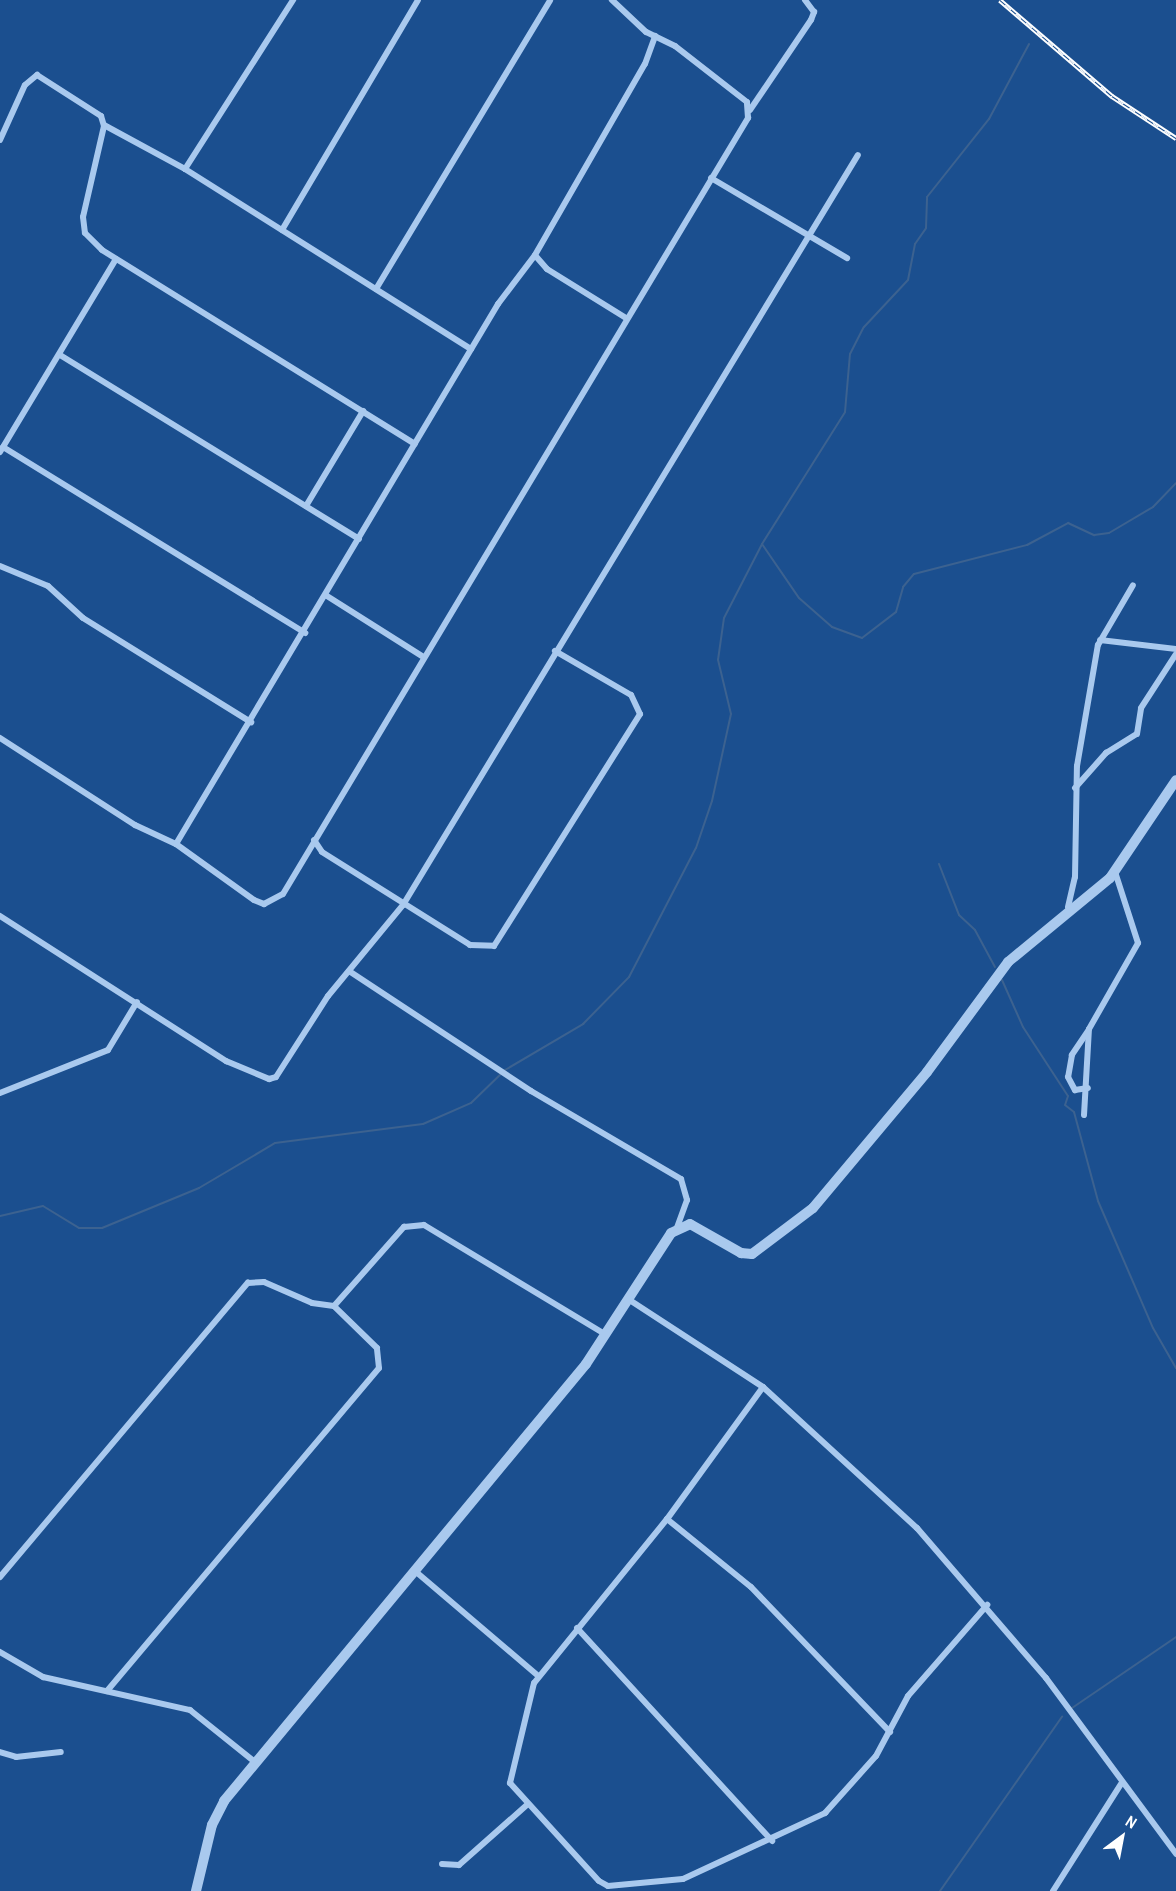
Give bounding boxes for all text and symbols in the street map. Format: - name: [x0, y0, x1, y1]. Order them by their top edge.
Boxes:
- north arrow: [1092, 1807, 1152, 1867]
- text: N: [1122, 1810, 1141, 1834]

